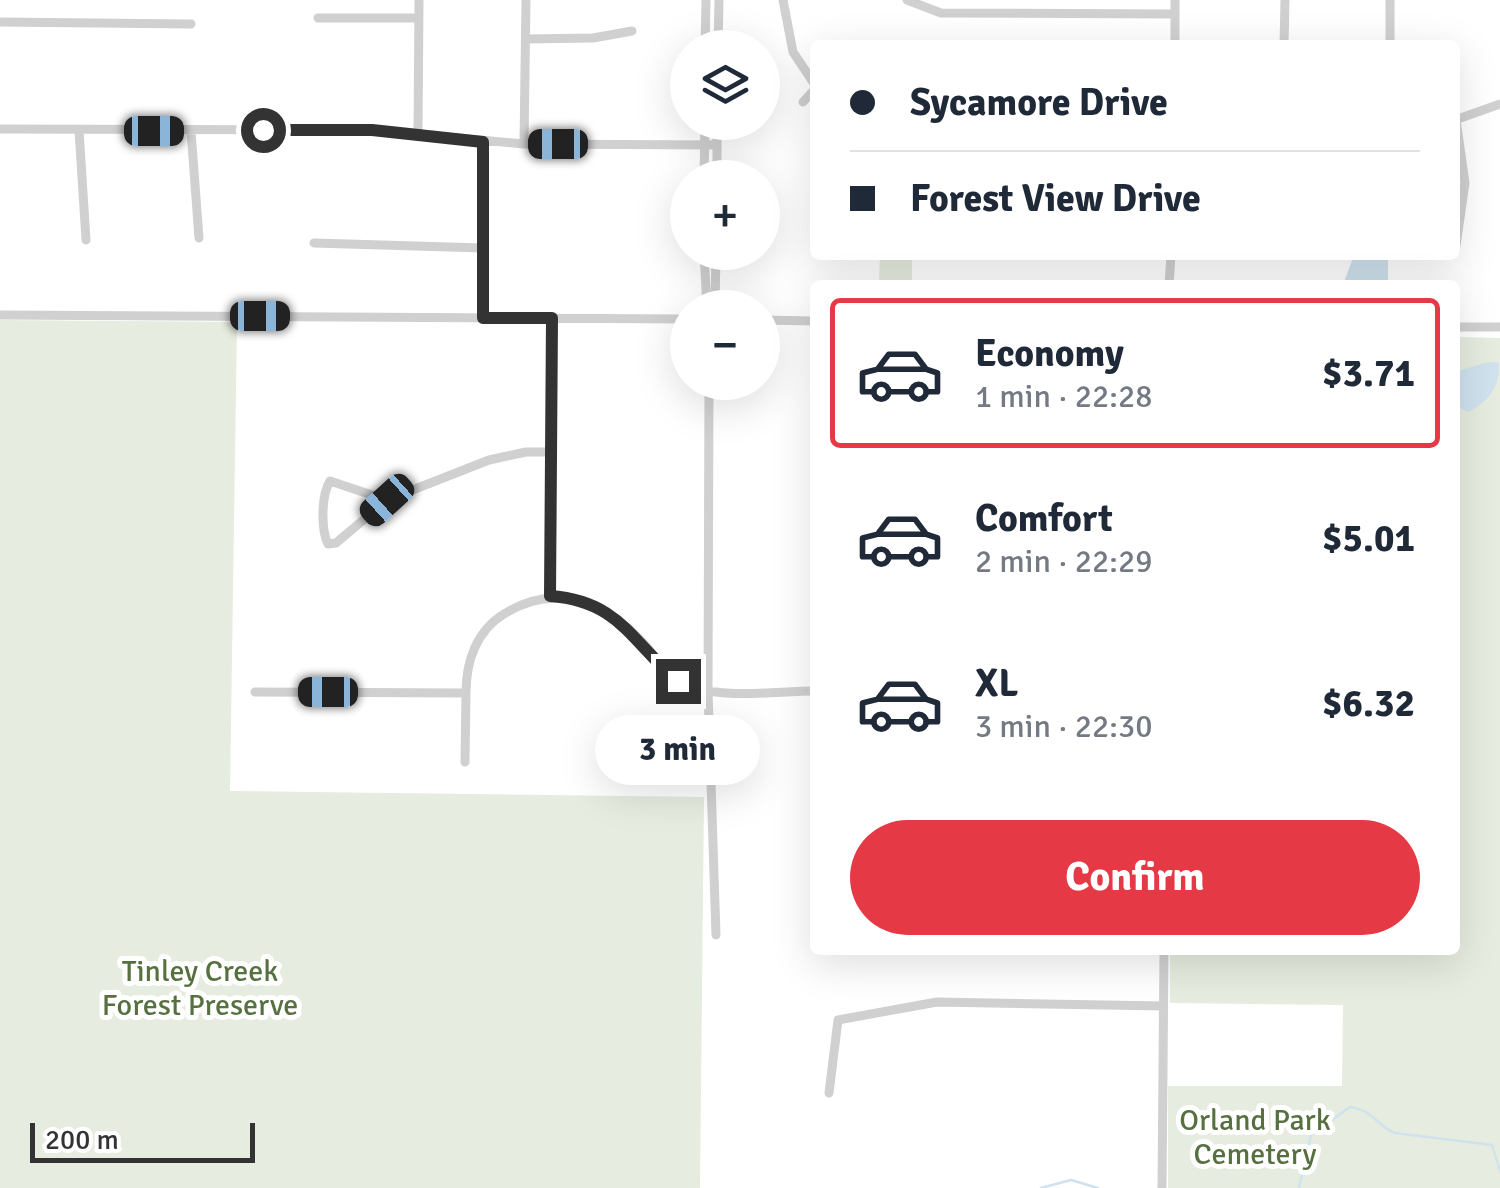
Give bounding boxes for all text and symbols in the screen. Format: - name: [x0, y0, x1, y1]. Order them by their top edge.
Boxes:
- map controls: [670, 30, 780, 400]
- button: layers: [670, 30, 780, 140]
- text: Sycamore Drive: [910, 79, 1168, 126]
- route start: [241, 108, 286, 153]
- car: [124, 116, 184, 146]
- car: [528, 129, 588, 159]
- button: +: [670, 160, 780, 270]
- text: Forest View Drive: [910, 175, 1201, 222]
- button: −: [670, 290, 780, 400]
- car: [230, 301, 290, 331]
- icon: car: [855, 328, 945, 418]
- text: Economy: [975, 330, 1124, 377]
- text: $3.71: [1322, 350, 1415, 397]
- text: 1 min · 22:28: [975, 377, 1153, 416]
- car: [355, 469, 419, 531]
- icon: car: [855, 493, 945, 583]
- text: Comfort: [975, 495, 1113, 542]
- text: $5.01: [1322, 515, 1415, 562]
- text: 2 min · 22:29: [975, 542, 1153, 581]
- icon: car: [855, 658, 945, 748]
- route end: [656, 659, 701, 704]
- text: XL: [975, 660, 1018, 707]
- car: [298, 677, 358, 707]
- text: $6.32: [1322, 680, 1415, 727]
- text: 3 min · 22:30: [975, 707, 1153, 746]
- callout: 3 min: [596, 716, 760, 786]
- text: 3 min: [639, 730, 716, 769]
- button: Confirm: [850, 820, 1420, 935]
- park label: Tinley Creek Forest Preserve: [102, 953, 298, 1024]
- park label: Orland Park Cemetery: [1179, 1102, 1331, 1173]
- scale bar: [30, 1118, 255, 1162]
- text: 200 m: [45, 1123, 119, 1157]

